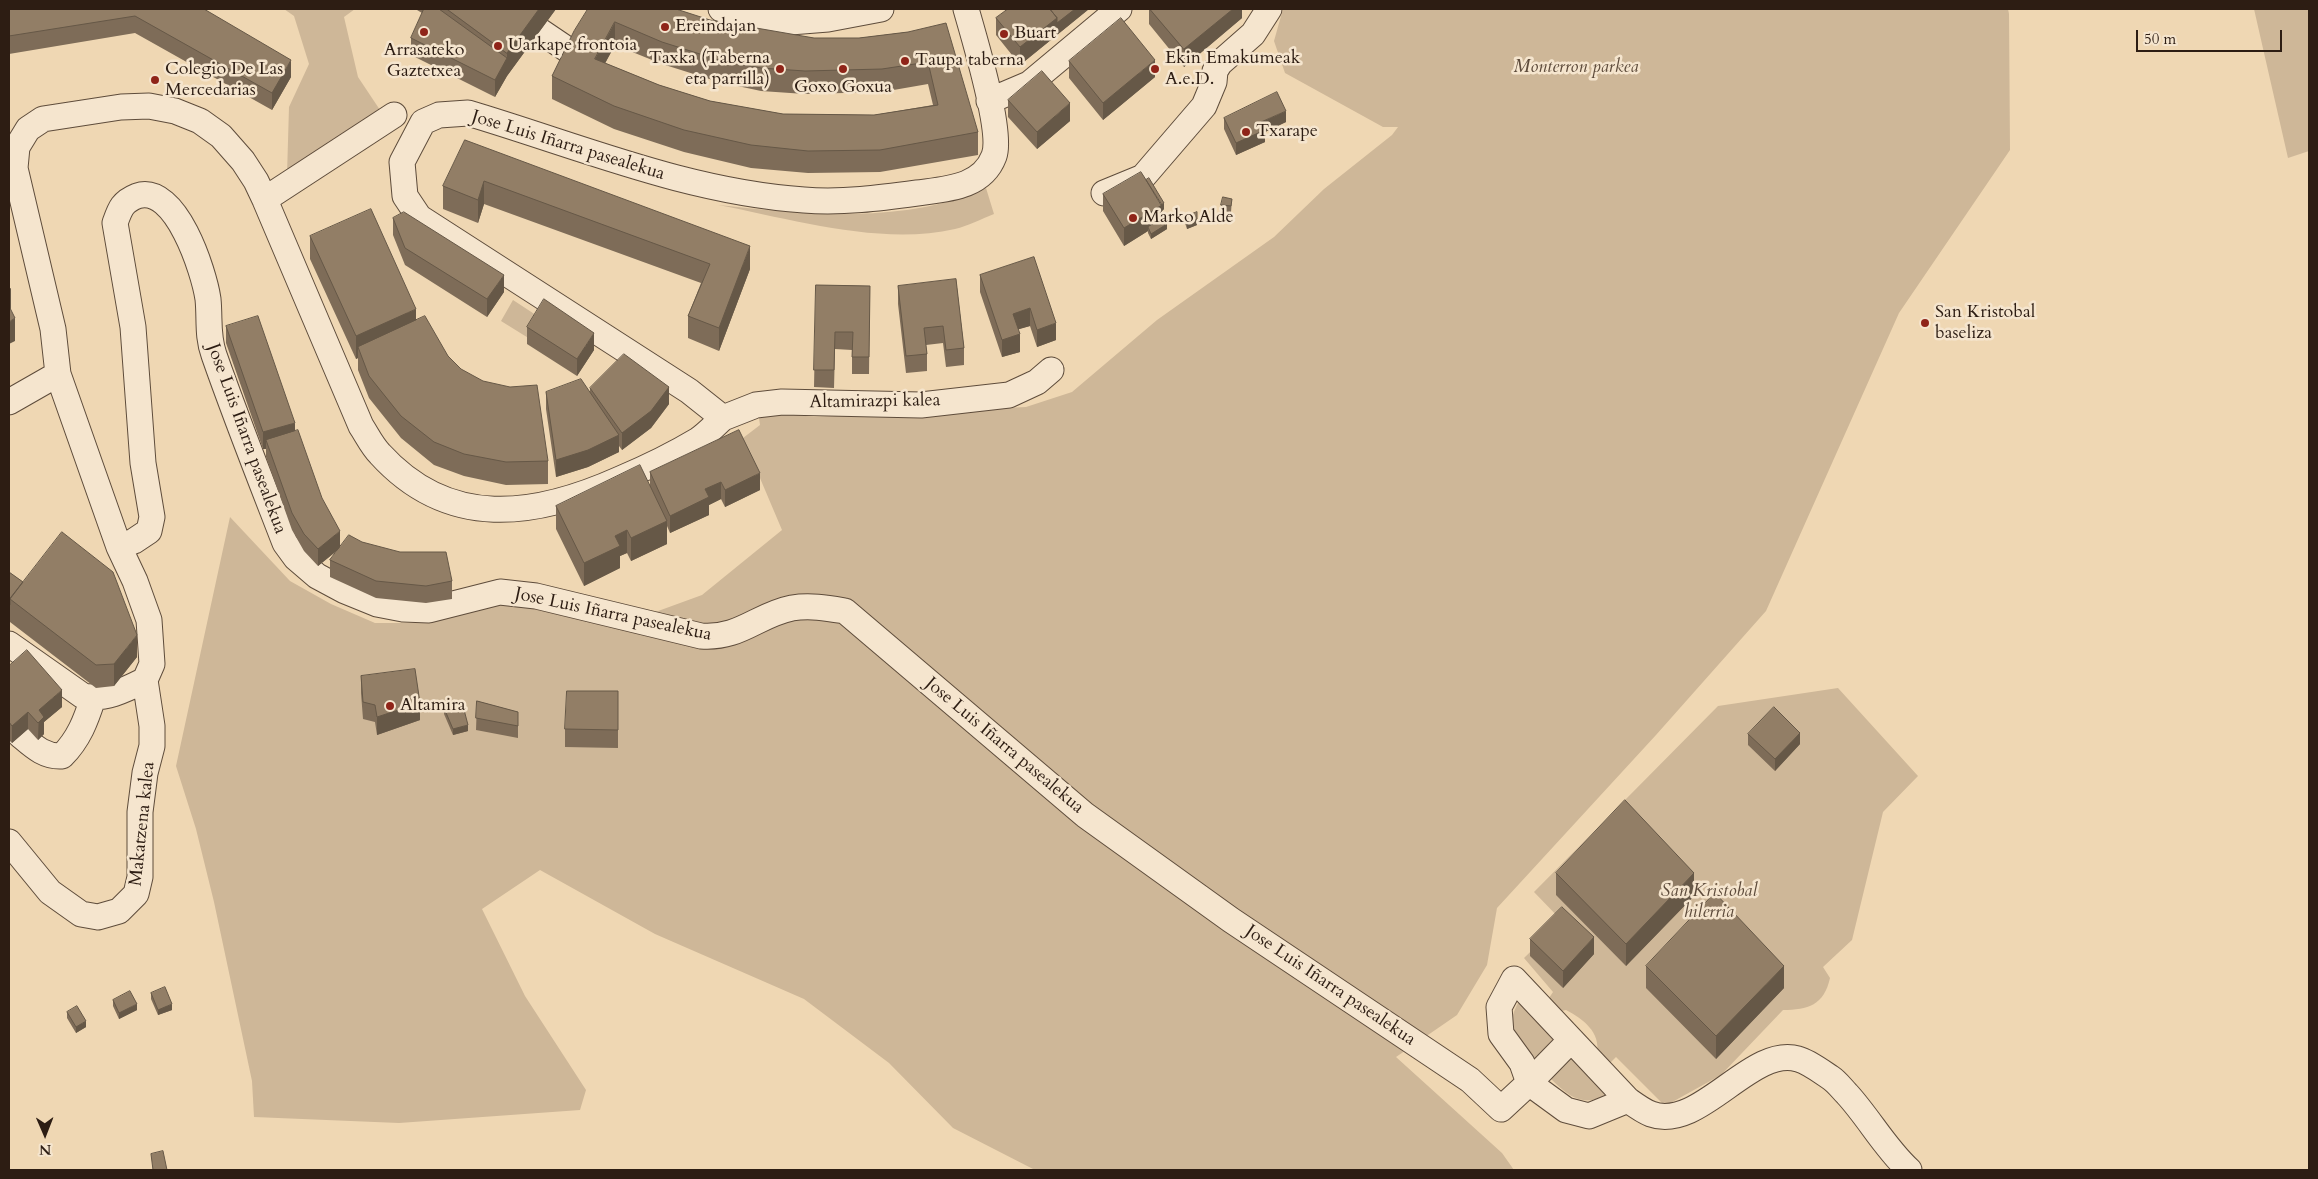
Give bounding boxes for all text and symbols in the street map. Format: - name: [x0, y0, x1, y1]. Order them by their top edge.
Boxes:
- place label: Ereindajan: [675, 16, 757, 38]
- scale bar: [2138, 20, 2284, 52]
- marker: Ereindajan: [659, 21, 671, 33]
- place label: Buart: [1014, 23, 1056, 45]
- marker: Arrasateko Gaztetxea: [418, 26, 430, 38]
- marker: Buart: [998, 28, 1010, 40]
- text: 50 m: [2144, 29, 2176, 49]
- place label: Uarkape frontoia: [508, 35, 637, 57]
- place label: Arrasateko Gaztetxea: [384, 40, 464, 82]
- marker: Uarkape frontoia: [492, 40, 504, 52]
- place label: Taxka (Taberna eta parrilla): [649, 48, 770, 90]
- place label: Ekin Emakumeak A.e.D.: [1165, 48, 1300, 90]
- place label: Taupa taberna: [915, 50, 1024, 72]
- marker: Taupa taberna: [899, 55, 911, 67]
- park label: Monterron parkea: [1513, 57, 1639, 79]
- place label: Colegio De Las Mercedarias: [165, 59, 283, 102]
- marker: Taxka (Taberna eta parrilla): [774, 63, 786, 75]
- marker: Goxo Goxua: [837, 63, 849, 75]
- marker: Ekin Emakumeak A.e.D.: [1149, 63, 1161, 75]
- marker: Colegio De Las Mercedarias: [149, 74, 161, 86]
- place label: Goxo Goxua: [794, 77, 892, 99]
- street label: Jose Luis Iñarra pasealekua: [469, 106, 667, 186]
- place label: Txarape: [1256, 121, 1318, 143]
- marker: Txarape: [1240, 126, 1252, 138]
- place label: Marko Alde: [1143, 207, 1234, 229]
- marker: Marko Alde: [1127, 212, 1139, 224]
- place label: San Kristobal baseliza: [1935, 302, 2035, 344]
- marker: San Kristobal baseliza: [1919, 317, 1931, 329]
- street label: Jose Luis Iñarra pasealekua: [202, 341, 290, 537]
- street label: Altamirazpi kalea: [809, 390, 941, 414]
- street label: Jose Luis Iñarra pasealekua: [513, 584, 713, 646]
- street label: Jose Luis Iñarra pasealekua: [920, 673, 1088, 819]
- place label: Altamira: [400, 695, 465, 717]
- marker: Altamira: [384, 700, 396, 712]
- street label: Makatzena kalea: [126, 761, 160, 887]
- park label: San Kristobal hilerria: [1661, 881, 1757, 924]
- street label: Jose Luis Iñarra pasealekua: [1241, 921, 1419, 1051]
- north arrow: [20, 1109, 70, 1159]
- text: N: [39, 1140, 52, 1159]

